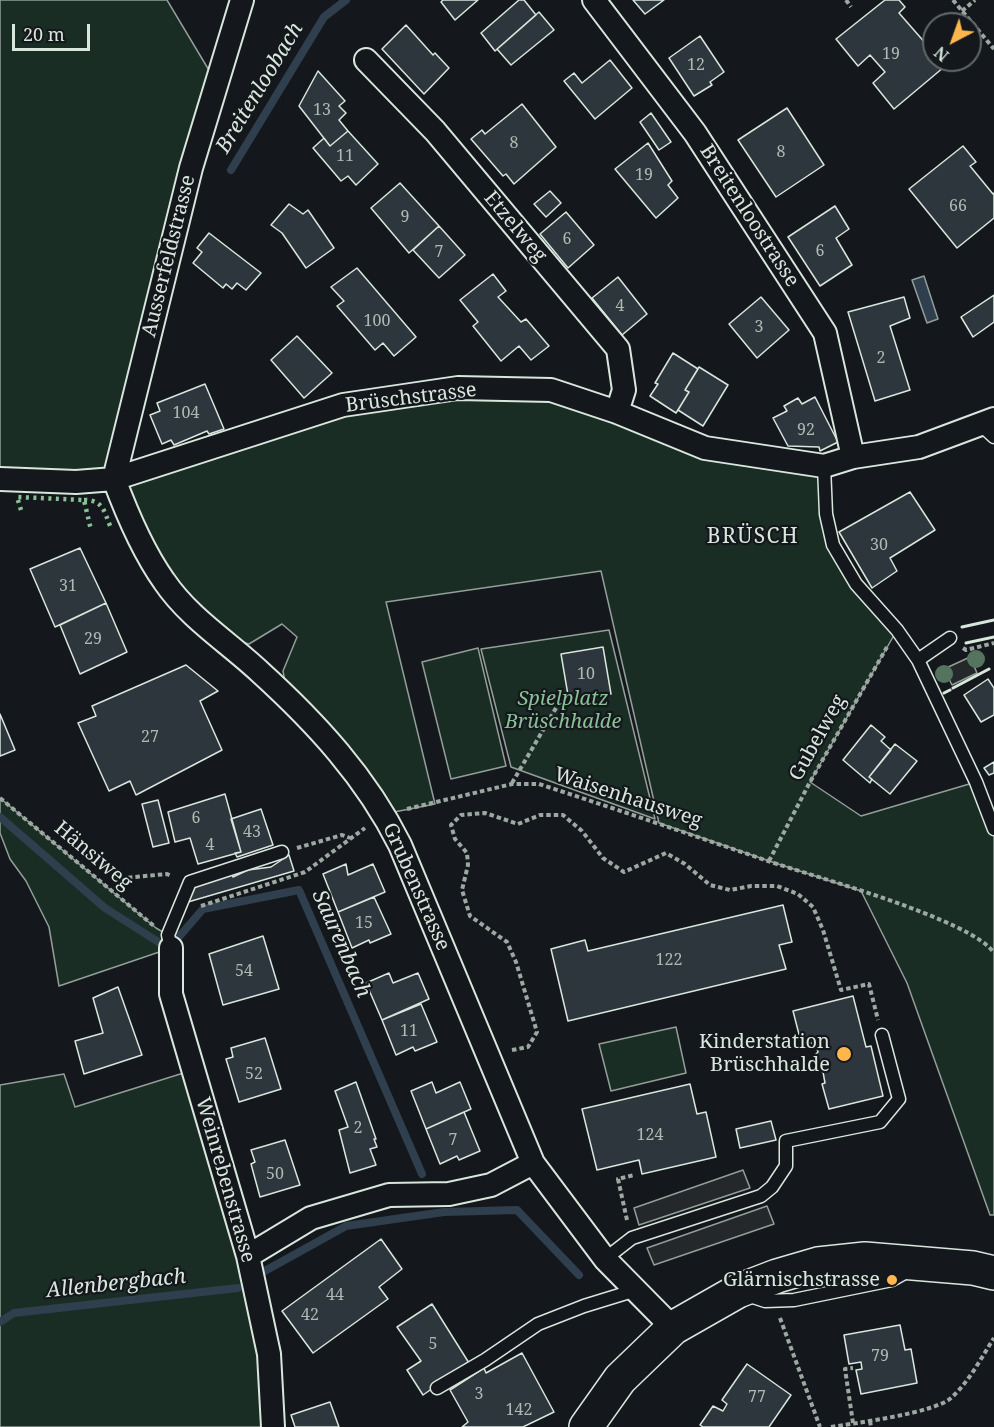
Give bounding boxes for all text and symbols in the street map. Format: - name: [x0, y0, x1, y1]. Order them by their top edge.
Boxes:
- scale bar: [15, 12, 93, 50]
- north arrow: [922, 12, 982, 72]
- water label: Breitenloobach: [211, 18, 309, 158]
- text: 20 m: [23, 22, 65, 46]
- text: N: [930, 42, 953, 67]
- house number: 19: [882, 44, 900, 64]
- house number: 12: [687, 55, 705, 75]
- house number: 13: [313, 100, 331, 120]
- house number: 8: [510, 133, 518, 153]
- street label: Breitenloostrasse: [694, 140, 804, 292]
- house number: 8: [777, 142, 785, 162]
- house number: 11: [336, 146, 354, 166]
- house number: 19: [635, 165, 653, 185]
- street label: Ausserfeldstrasse: [137, 172, 201, 340]
- street label: Etzelweg: [478, 187, 552, 267]
- house number: 66: [949, 196, 967, 216]
- house number: 9: [401, 207, 409, 227]
- house number: 6: [563, 229, 571, 249]
- house number: 6: [816, 241, 824, 261]
- house number: 7: [435, 242, 443, 262]
- house number: 4: [616, 296, 624, 316]
- house number: 100: [364, 311, 390, 331]
- house number: 3: [755, 317, 763, 337]
- house number: 2: [877, 348, 885, 368]
- street label: Brüschstrasse: [344, 378, 478, 418]
- house number: 104: [173, 403, 199, 423]
- house number: 92: [797, 420, 815, 440]
- district label: BRÜSCH: [707, 524, 799, 550]
- house number: 30: [870, 535, 888, 555]
- house number: 31: [59, 576, 77, 596]
- house number: 29: [84, 629, 102, 649]
- house number: 10: [577, 664, 595, 684]
- park label: Spielplatz Brüschhalde: [505, 687, 621, 734]
- street label: Gubelweg: [785, 691, 851, 785]
- house number: 27: [141, 727, 159, 747]
- street label: Waisenhausweg: [551, 763, 705, 833]
- house number: 6: [192, 808, 200, 828]
- street label: Hänsiweg: [49, 817, 137, 895]
- street label: Grubenstrasse: [377, 819, 455, 955]
- house number: 43: [243, 822, 261, 842]
- house number: 4: [206, 835, 214, 855]
- water label: Saurenbach: [306, 886, 376, 1002]
- house number: 15: [355, 913, 373, 933]
- house number: 122: [656, 950, 682, 970]
- house number: 54: [235, 961, 253, 981]
- house number: 11: [400, 1021, 418, 1041]
- place label: Kinderstation Brüschhalde: [699, 1030, 830, 1077]
- marker: Kinderstation Brüschhalde: [835, 1045, 853, 1063]
- house number: 52: [245, 1064, 263, 1084]
- street label: Weinrebenstrasse: [190, 1095, 260, 1265]
- house number: 2: [354, 1118, 362, 1138]
- house number: 124: [637, 1125, 663, 1145]
- house number: 7: [449, 1130, 457, 1150]
- house number: 50: [266, 1164, 284, 1184]
- water label: Allenbergbach: [45, 1264, 187, 1304]
- place label: Glärnischstrasse: [723, 1268, 880, 1292]
- marker: Glärnischstrasse: [885, 1273, 899, 1287]
- house number: 44: [326, 1285, 344, 1305]
- house number: 42: [301, 1305, 319, 1325]
- house number: 5: [429, 1334, 437, 1354]
- house number: 79: [871, 1346, 889, 1366]
- house number: 3: [475, 1384, 483, 1404]
- house number: 77: [748, 1387, 766, 1407]
- house number: 142: [506, 1400, 532, 1420]

